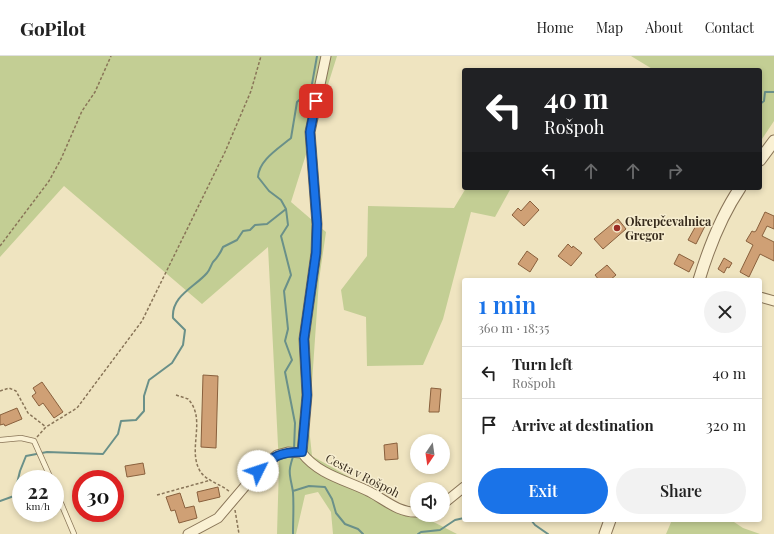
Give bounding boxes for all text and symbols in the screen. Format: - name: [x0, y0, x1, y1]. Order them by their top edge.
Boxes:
- text: GoPilot: [20, 15, 86, 41]
- text: Home: [536, 18, 574, 37]
- text: Map: [596, 18, 623, 37]
- text: About: [645, 18, 683, 37]
- text: Contact: [705, 18, 754, 37]
- text: 40 m: [544, 79, 609, 116]
- pin: [299, 84, 333, 118]
- icon: left: [478, 84, 530, 136]
- icon: arrive: [305, 90, 327, 112]
- text: Rošpoh: [544, 115, 604, 139]
- icon: left: [538, 160, 560, 182]
- icon: ahead: [580, 160, 602, 182]
- icon: ahead: [622, 160, 644, 182]
- icon: right: [664, 160, 686, 182]
- place label: Okrepčevalnica Gregor: [625, 213, 712, 243]
- marker: Okrepčevalnica Gregor: [612, 223, 622, 233]
- text: 1 min: [478, 288, 536, 320]
- button: close: [704, 291, 746, 333]
- text: 360 m · 18:35: [478, 319, 549, 336]
- text: Turn left: [512, 354, 573, 374]
- icon: left: [478, 362, 500, 384]
- text: 40 m: [713, 363, 746, 383]
- text: Rošpoh: [512, 374, 556, 391]
- icon: arrive: [478, 414, 500, 436]
- text: Arrive at destination: [512, 415, 654, 435]
- text: 320 m: [706, 415, 746, 435]
- north arrow: [410, 434, 450, 474]
- map controls: [410, 434, 450, 522]
- street label: Cesta v Rošpoh: [323, 449, 403, 501]
- position arrow: [237, 450, 279, 492]
- button: Exit: [478, 468, 608, 514]
- button: Share: [616, 468, 746, 514]
- speed limit sign: 30: [72, 470, 124, 522]
- text: 22: [28, 477, 48, 504]
- button: sound: [410, 482, 450, 522]
- text: km/h: [26, 499, 50, 513]

